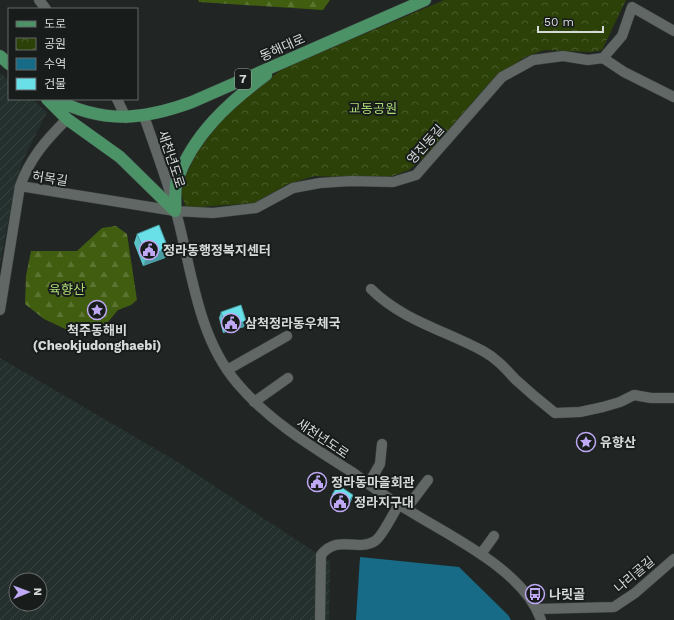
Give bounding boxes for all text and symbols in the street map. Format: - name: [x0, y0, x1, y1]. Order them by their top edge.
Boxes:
- legend: [8, 8, 138, 100]
- scale bar: [538, 8, 603, 34]
- text: 50 m: [544, 15, 574, 29]
- text: 도로: [44, 17, 66, 31]
- street label: 동해대로: [257, 31, 307, 64]
- text: 공원: [44, 37, 66, 51]
- text: 수역: [44, 57, 66, 71]
- road number: 7: [235, 69, 251, 89]
- text: 건물: [44, 77, 66, 91]
- park label: 교동공원: [349, 101, 397, 116]
- street label: 영진동길: [404, 122, 447, 167]
- street label: 새천년도로: [155, 128, 188, 190]
- street label: 허목길: [31, 168, 69, 189]
- public building icon: 정라동행정복지센터: [138, 239, 160, 261]
- place label: 정라동행정복지센터: [163, 243, 271, 258]
- park label: 육향산: [49, 282, 85, 297]
- place icon: 척주동해비 (Cheokjudonghaebi): [86, 299, 108, 321]
- public building icon: 삼척정라동우체국: [220, 312, 242, 334]
- place label: 삼척정라동우체국: [245, 316, 341, 331]
- place label: 척주동해비 (Cheokjudonghaebi): [33, 323, 161, 353]
- street label: 새천년도로: [294, 415, 352, 461]
- place icon: 유향산: [575, 431, 597, 453]
- place label: 유향산: [600, 435, 636, 450]
- public building icon: 정라동마을회관: [306, 471, 328, 493]
- place label: 정라동마을회관: [331, 475, 415, 490]
- public building icon: 정라지구대: [329, 491, 351, 513]
- place label: 정라지구대: [354, 495, 414, 510]
- street label: 나리골길: [611, 553, 657, 596]
- north arrow: [8, 572, 48, 612]
- bus stop icon: 나릿골: [524, 583, 546, 605]
- place label: 나릿골: [549, 587, 585, 602]
- text: N: [31, 588, 44, 596]

